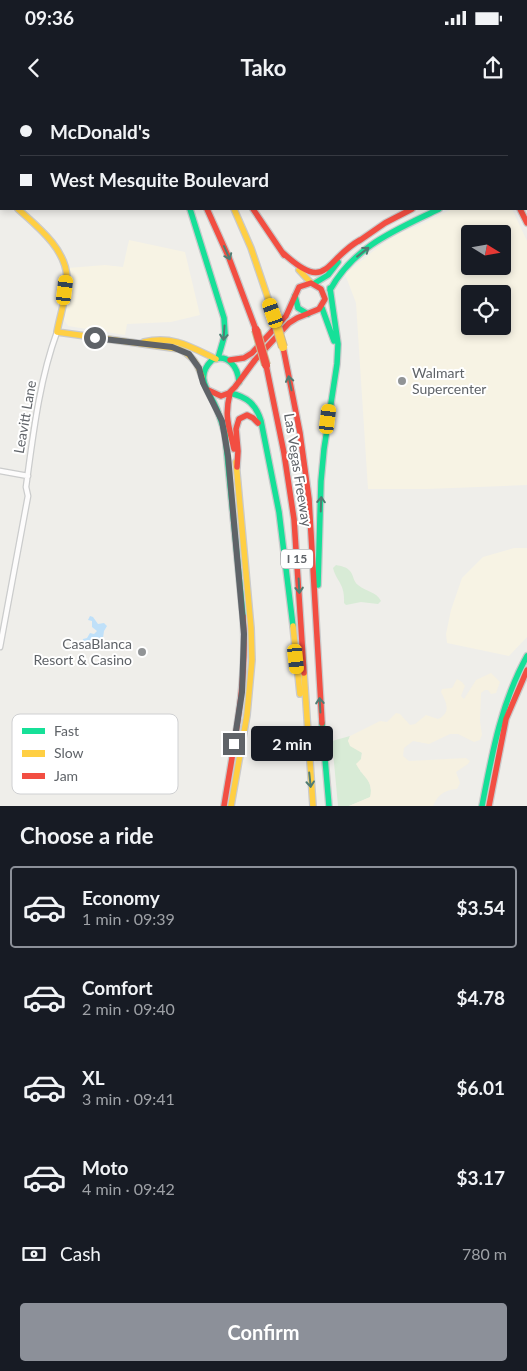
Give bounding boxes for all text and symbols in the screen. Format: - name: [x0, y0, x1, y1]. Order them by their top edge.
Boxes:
- text: 09:36: [25, 6, 74, 29]
- icon: back: [20, 54, 48, 82]
- text: Tako: [241, 54, 286, 81]
- icon: share: [479, 54, 507, 82]
- text: McDonald's: [50, 120, 150, 143]
- text: West Mesquite Boulevard: [50, 168, 269, 191]
- north arrow: [461, 225, 511, 275]
- map controls: [461, 225, 511, 335]
- one-way arrow: [222, 245, 232, 260]
- one-way arrow: [356, 246, 369, 257]
- car: [55, 274, 74, 306]
- button: locate: [461, 285, 511, 335]
- car: [261, 296, 284, 330]
- one-way arrow: [220, 325, 229, 341]
- route start: [84, 327, 106, 349]
- place label: Walmart Supercenter: [412, 364, 486, 397]
- one-way arrow: [285, 375, 295, 391]
- marker: Walmart Supercenter: [396, 375, 408, 387]
- street label: Leavitt Lane: [10, 379, 39, 455]
- car: [318, 403, 337, 435]
- street label: Las Vegas Freeway: [281, 412, 316, 529]
- one-way arrow: [316, 496, 325, 512]
- road number: I 15: [281, 549, 313, 568]
- one-way arrow: [294, 578, 303, 594]
- place label: CasaBlanca Resort & Casino: [34, 635, 132, 668]
- car: [286, 643, 305, 675]
- marker: CasaBlanca Resort & Casino: [136, 646, 148, 658]
- one-way arrow: [316, 697, 325, 713]
- legend: [12, 714, 178, 794]
- text: Fast: [54, 722, 79, 739]
- callout: 2 min: [252, 726, 334, 762]
- route end: [223, 733, 245, 755]
- text: 2 min: [272, 734, 312, 753]
- text: Slow: [54, 744, 84, 761]
- text: Jam: [54, 767, 78, 784]
- one-way arrow: [305, 772, 315, 788]
- text: Choose a ride: [20, 822, 154, 849]
- icon: car: [22, 885, 67, 930]
- text: Economy: [82, 886, 160, 909]
- text: $3.54: [456, 896, 505, 919]
- text: 1 min · 09:39: [82, 909, 175, 928]
- icon: car: [22, 975, 67, 1020]
- text: Comfort: [82, 976, 153, 999]
- text: $4.78: [456, 986, 505, 1009]
- text: 2 min · 09:40: [82, 999, 175, 1018]
- icon: car: [22, 1065, 67, 1110]
- text: XL: [82, 1066, 105, 1089]
- text: $6.01: [456, 1076, 505, 1099]
- text: 3 min · 09:41: [82, 1089, 175, 1108]
- icon: car: [22, 1155, 67, 1200]
- text: Moto: [82, 1156, 128, 1179]
- text: $3.17: [456, 1166, 505, 1189]
- text: 4 min · 09:42: [82, 1179, 175, 1198]
- icon: cash: [20, 1240, 48, 1268]
- text: Cash: [60, 1242, 101, 1265]
- text: 780 m: [462, 1244, 507, 1263]
- button: Confirm: [20, 1303, 507, 1361]

